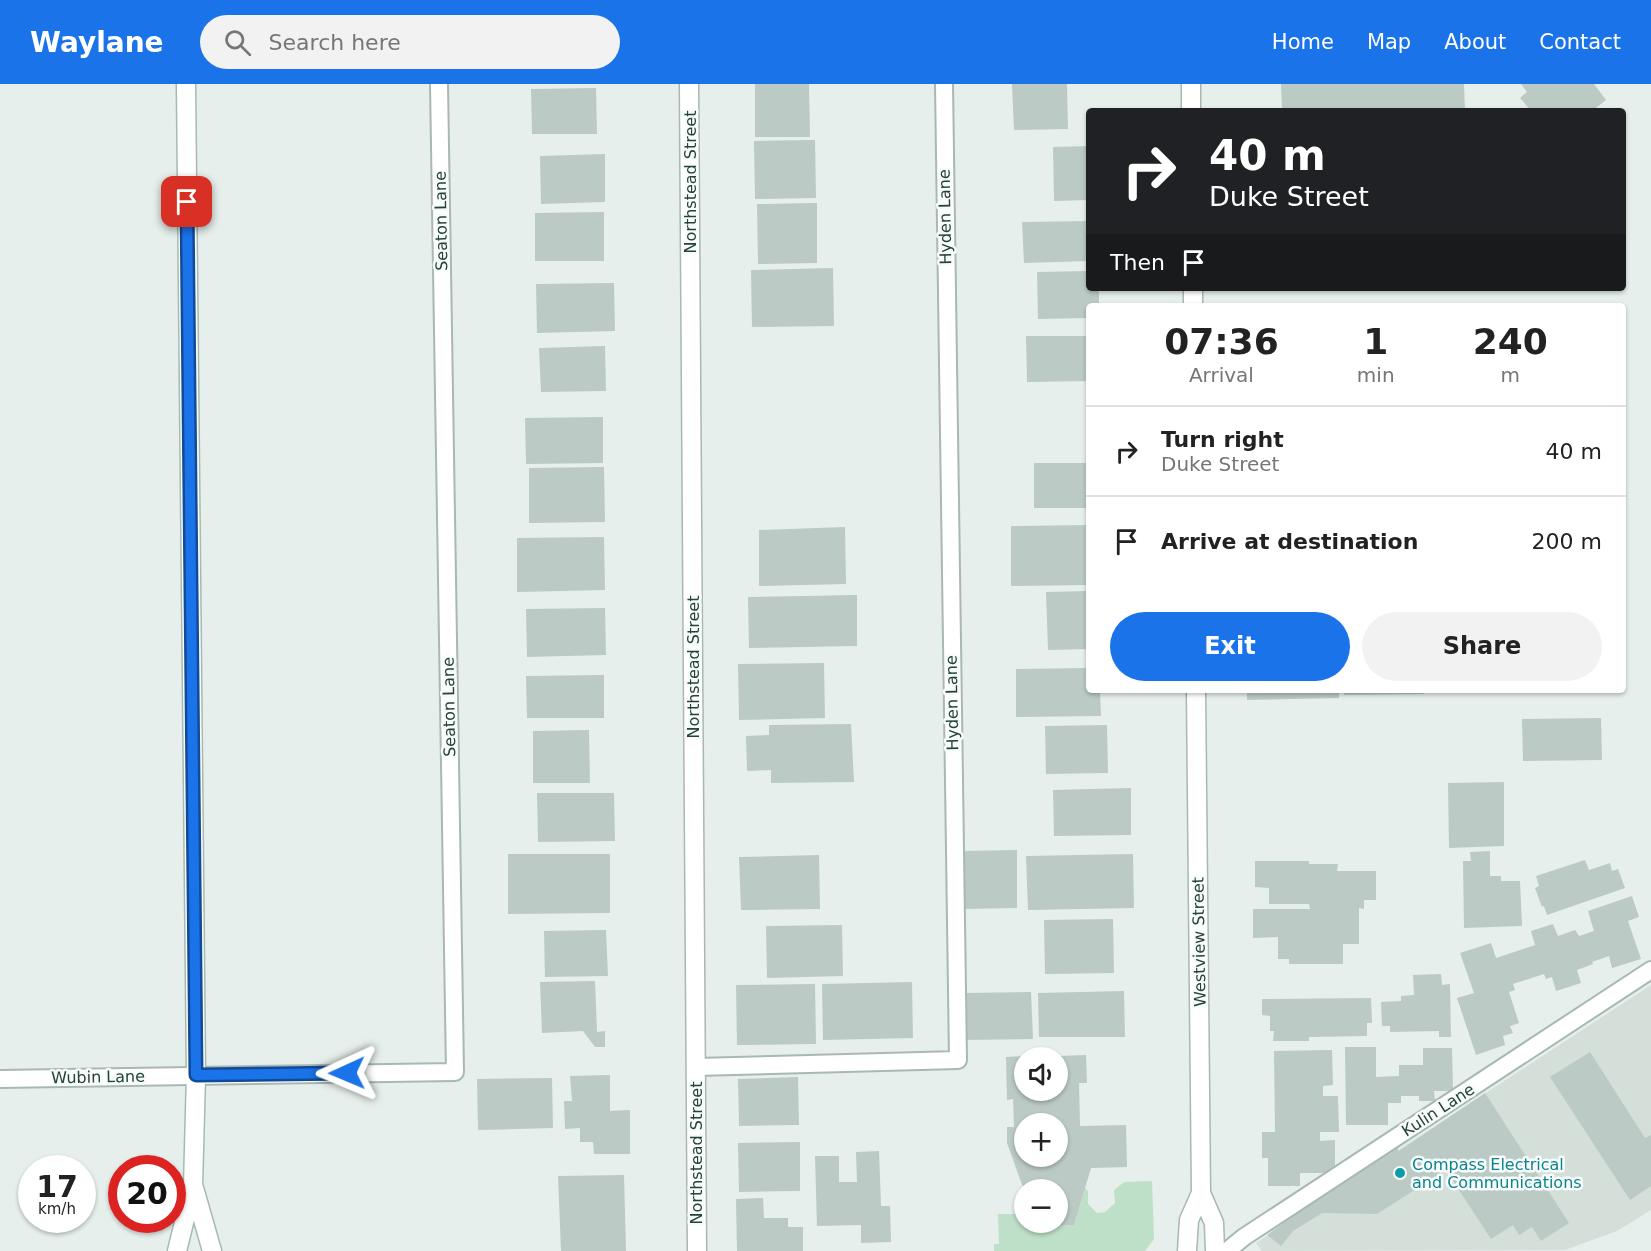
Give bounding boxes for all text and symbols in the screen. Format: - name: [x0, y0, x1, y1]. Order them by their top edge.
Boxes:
- search box: [200, 15, 620, 69]
- text: Waylane: [30, 26, 164, 59]
- icon: search: [221, 26, 254, 59]
- text: Search here: [269, 30, 401, 55]
- text: Home: [1272, 30, 1334, 54]
- text: Map: [1367, 30, 1411, 54]
- text: About: [1444, 30, 1506, 54]
- text: Contact: [1539, 30, 1621, 54]
- street label: Northstead Street: [681, 111, 700, 253]
- text: 40 m: [1209, 131, 1326, 180]
- icon: right: [1110, 132, 1188, 210]
- street label: Hyden Lane: [935, 169, 955, 265]
- street label: Seaton Lane: [431, 171, 451, 271]
- pin: [161, 176, 212, 227]
- text: Duke Street: [1209, 181, 1369, 212]
- icon: arrive: [170, 185, 203, 218]
- icon: arrive: [1177, 246, 1210, 279]
- text: Then: [1110, 250, 1165, 275]
- text: 07:36: [1164, 321, 1279, 362]
- text: 1: [1363, 321, 1388, 362]
- text: 240: [1473, 321, 1548, 362]
- text: Arrival: [1189, 363, 1254, 387]
- text: min: [1357, 363, 1395, 387]
- text: m: [1501, 363, 1520, 387]
- text: Turn right: [1161, 427, 1284, 452]
- icon: right: [1110, 435, 1143, 468]
- text: 40 m: [1546, 439, 1602, 464]
- text: Duke Street: [1161, 452, 1279, 476]
- icon: arrive: [1110, 525, 1143, 558]
- text: Arrive at destination: [1161, 529, 1418, 554]
- text: 200 m: [1532, 529, 1602, 554]
- street label: Northstead Street: [684, 596, 703, 738]
- button: Exit: [1110, 612, 1350, 681]
- button: Share: [1362, 612, 1602, 681]
- street label: Hyden Lane: [942, 655, 962, 751]
- street label: Seaton Lane: [439, 657, 459, 757]
- street label: Westview Street: [1188, 877, 1210, 1007]
- position arrow: [315, 1041, 379, 1105]
- map controls: [1014, 1047, 1068, 1233]
- button: sound: [1014, 1047, 1068, 1101]
- street label: Wubin Lane: [51, 1067, 145, 1087]
- street label: Kulin Lane: [1398, 1080, 1478, 1140]
- street label: Northstead Street: [687, 1082, 706, 1224]
- button: +: [1014, 1113, 1068, 1167]
- speed limit sign: 20: [108, 1155, 186, 1233]
- place label: Compass Electrical and Communications: [1412, 1155, 1582, 1192]
- marker: Compass Electrical and Communications: [1393, 1166, 1407, 1180]
- text: 17: [36, 1169, 78, 1204]
- button: −: [1014, 1179, 1068, 1233]
- text: km/h: [38, 1200, 76, 1218]

